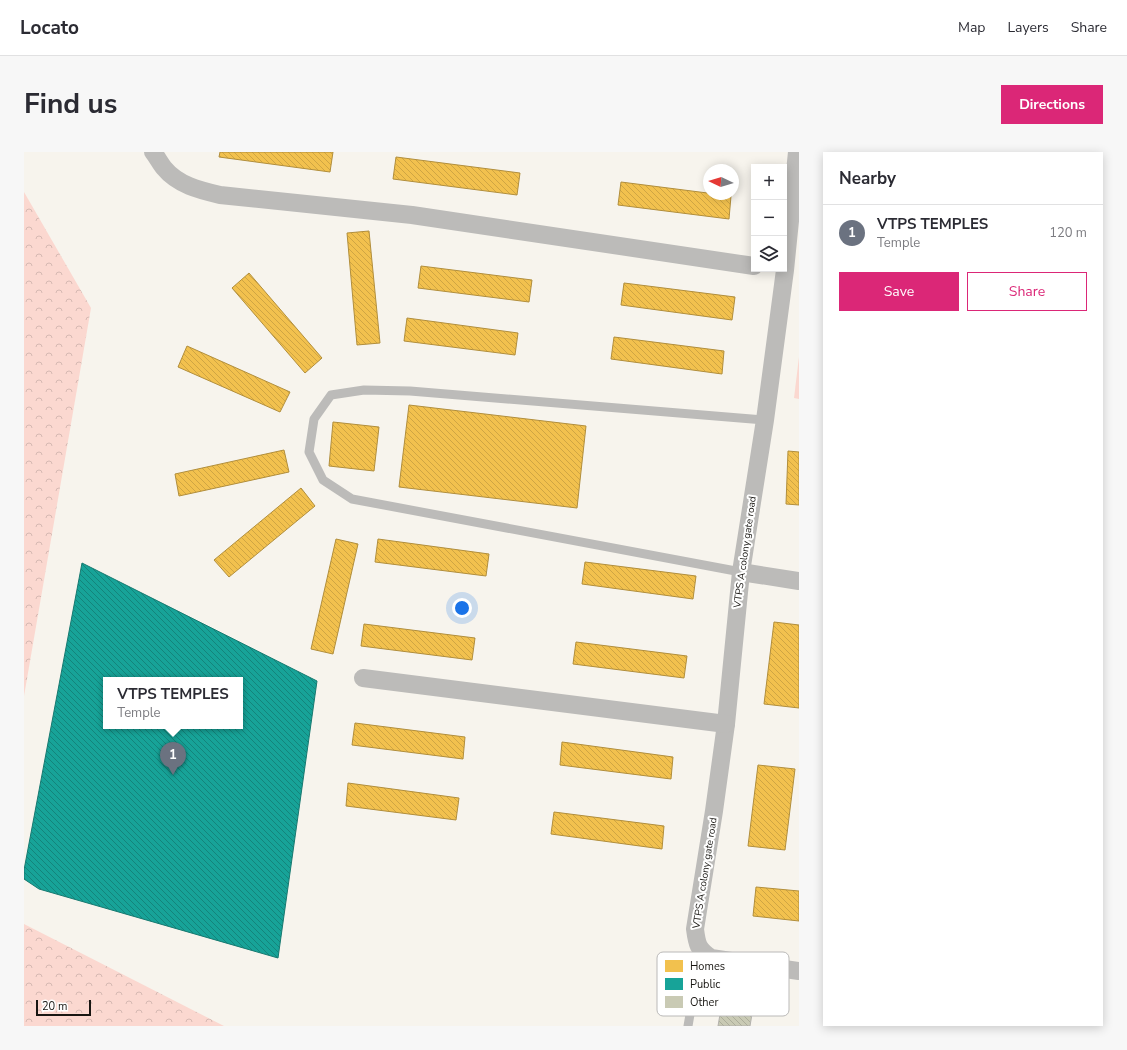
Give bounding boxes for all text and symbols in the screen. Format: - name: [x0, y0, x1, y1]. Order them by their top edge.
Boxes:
- text: Locato: [20, 15, 79, 41]
- text: Map: [958, 18, 985, 37]
- text: Layers: [1007, 18, 1049, 37]
- text: Share: [1071, 18, 1107, 37]
- text: Find us: [24, 85, 118, 123]
- button: Directions: [1001, 85, 1103, 124]
- north arrow: [703, 164, 739, 200]
- map controls: [751, 164, 787, 272]
- button: +: [751, 164, 787, 200]
- text: Nearby: [839, 167, 896, 190]
- button: −: [751, 200, 787, 236]
- text: VTPS TEMPLES: [877, 214, 988, 234]
- text: 1: [848, 224, 856, 242]
- text: 120 m: [1049, 224, 1087, 242]
- text: Temple: [877, 234, 920, 252]
- button: layers: [751, 236, 787, 272]
- button: Save: [839, 272, 959, 311]
- button: Share: [967, 272, 1087, 311]
- street label: VTPS A colony gate road: [730, 495, 760, 610]
- your location: [452, 598, 472, 618]
- popup: [103, 677, 243, 729]
- text: VTPS TEMPLES: [117, 684, 229, 704]
- text: Temple: [117, 704, 161, 722]
- pin: 1: [160, 742, 186, 775]
- street label: VTPS A colony gate road: [689, 816, 721, 931]
- legend: [657, 952, 789, 1016]
- text: Homes: [690, 959, 725, 974]
- text: Public: [690, 977, 720, 992]
- text: Other: [690, 995, 718, 1010]
- scale bar: [36, 998, 91, 1017]
- text: 20 m: [42, 999, 67, 1014]

